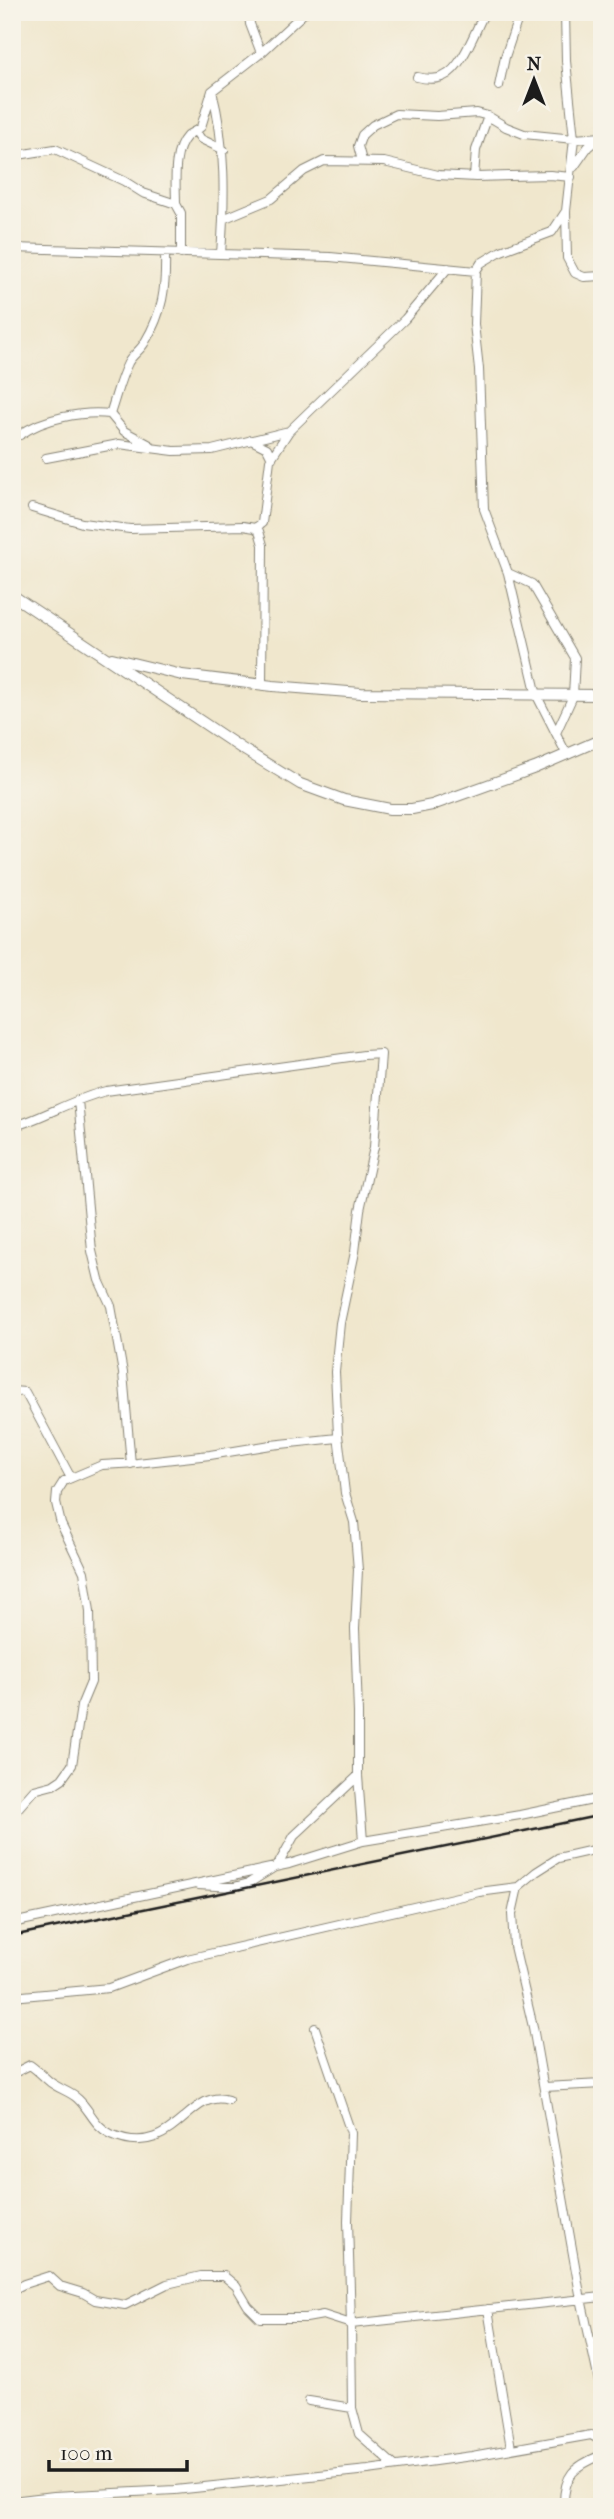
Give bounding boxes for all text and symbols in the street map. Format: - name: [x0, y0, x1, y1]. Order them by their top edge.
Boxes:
- north arrow: [498, 46, 568, 116]
- text: N: [527, 53, 542, 75]
- scale bar: [49, 2428, 187, 2472]
- text: 100 m: [60, 2441, 113, 2465]

